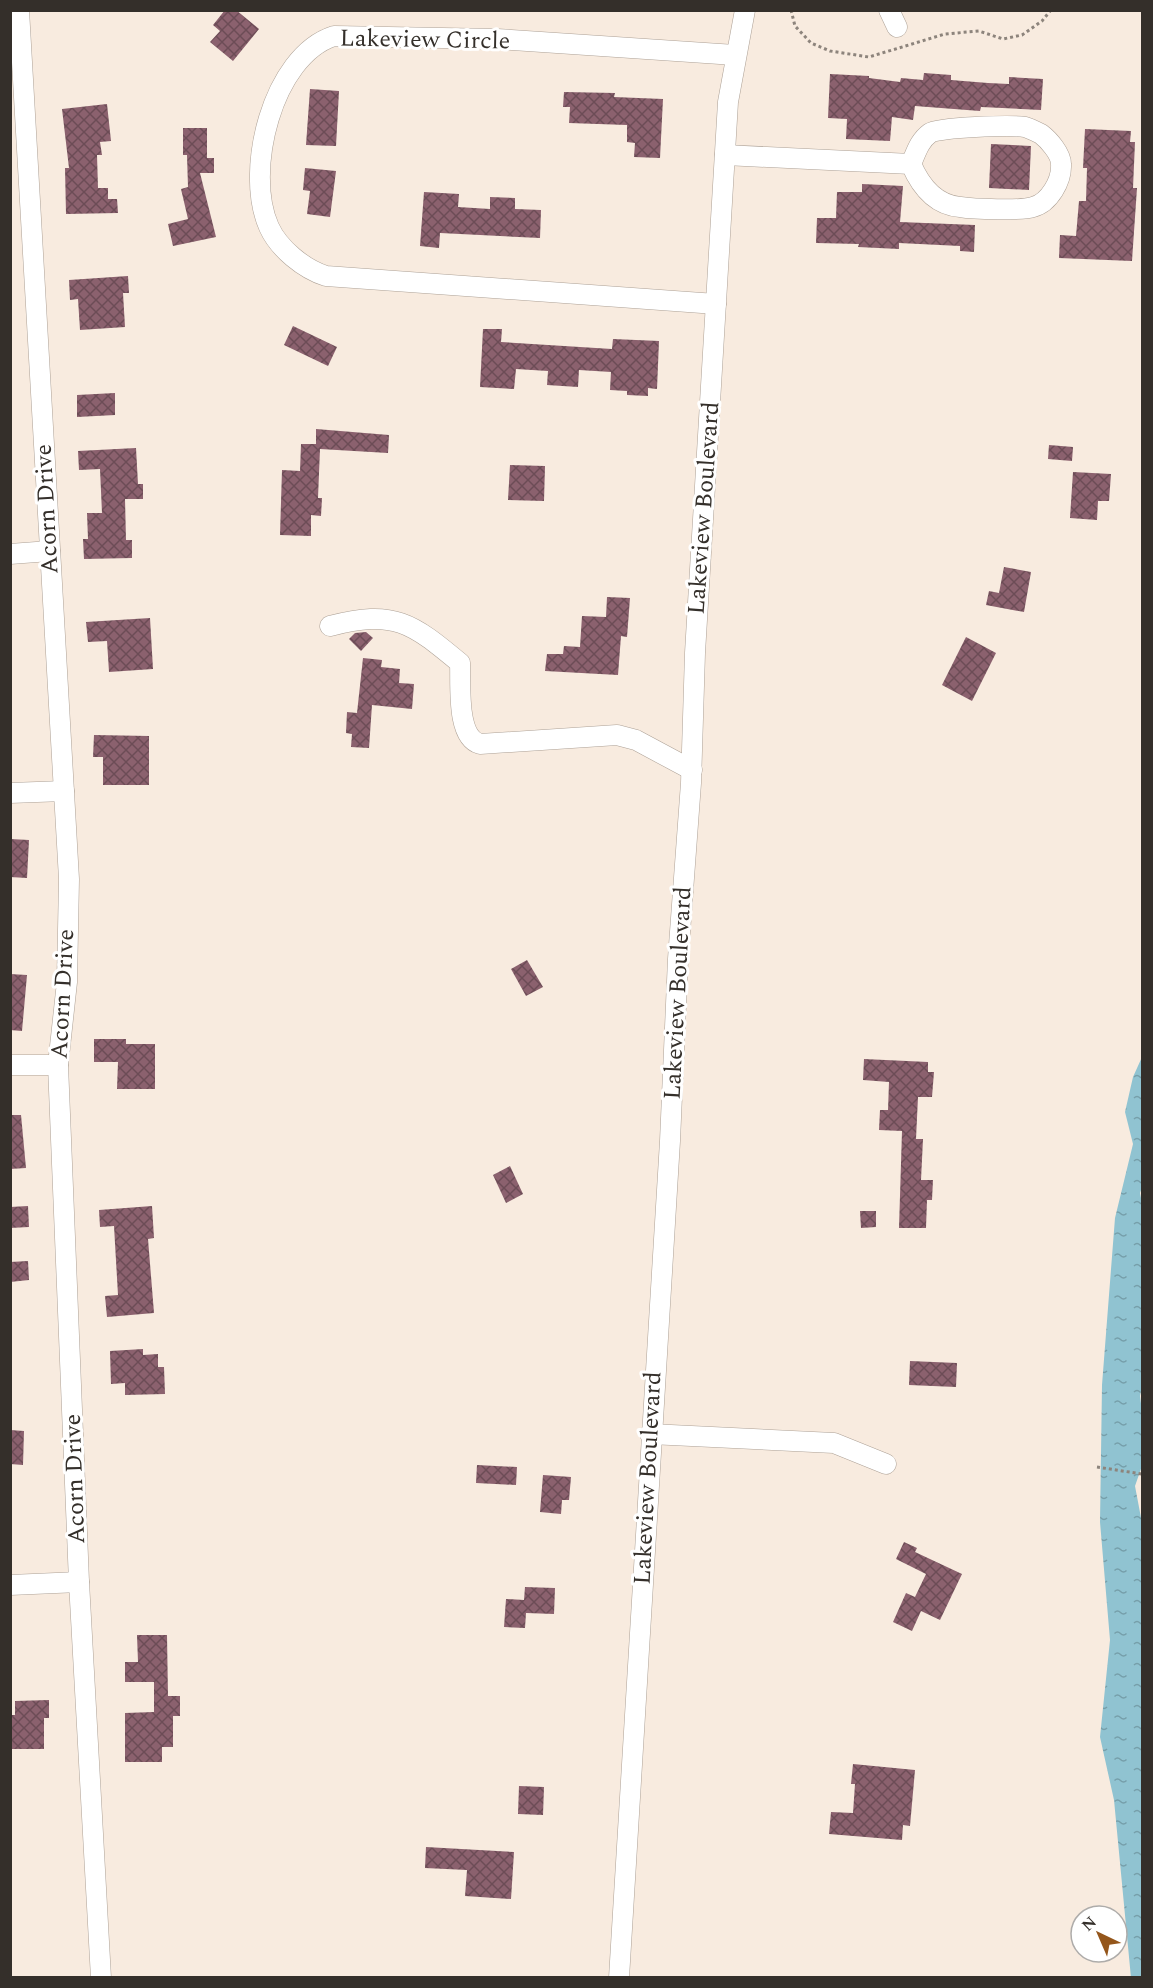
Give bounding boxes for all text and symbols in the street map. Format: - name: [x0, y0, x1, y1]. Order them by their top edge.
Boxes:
- street label: Lakeview Circle: [339, 21, 511, 59]
- street label: Lakeview Boulevard: [679, 400, 729, 616]
- street label: Acorn Drive: [26, 443, 68, 575]
- street label: Lakeview Boulevard: [654, 886, 702, 1100]
- street label: Acorn Drive: [42, 928, 84, 1060]
- street label: Lakeview Boulevard: [624, 1371, 672, 1585]
- street label: Acorn Drive: [55, 1413, 95, 1545]
- north arrow: [1069, 1904, 1129, 1964]
- text: N: [1076, 1911, 1102, 1937]

